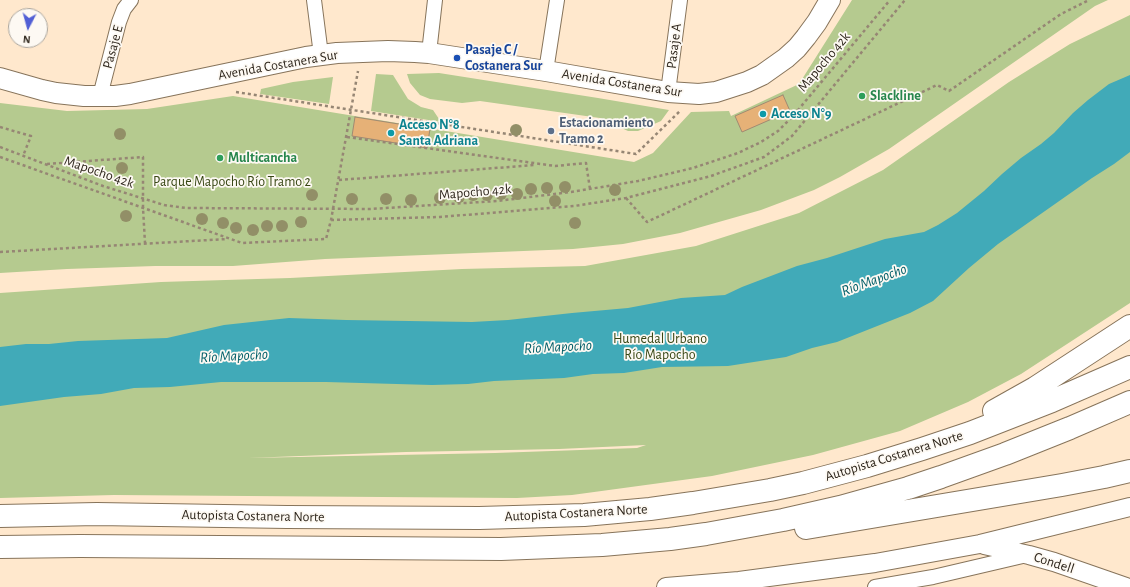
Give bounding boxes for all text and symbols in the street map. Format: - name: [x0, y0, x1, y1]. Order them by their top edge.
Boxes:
- north arrow: [8, 8, 48, 48]
- street label: Pasaje A: [663, 22, 685, 70]
- street label: Pasaje E: [99, 23, 127, 71]
- street label: Mapocho 42k: [794, 29, 854, 95]
- text: N: [22, 34, 31, 45]
- place label: Pasaje C / Costanera Sur: [465, 42, 542, 74]
- street label: Avenida Costanera Sur: [217, 46, 339, 84]
- marker: Pasaje C / Costanera Sur: [452, 53, 462, 63]
- street label: Avenida Costanera Sur: [561, 65, 683, 101]
- place label: Slackline: [870, 88, 921, 104]
- marker: Slackline: [857, 91, 867, 101]
- place label: Acceso N°9: [771, 106, 832, 122]
- marker: Acceso N°9: [758, 109, 768, 119]
- place label: Estacionamiento Tramo 2: [559, 115, 653, 148]
- place label: Acceso N°8 Santa Adriana: [399, 117, 478, 150]
- marker: Estacionamiento Tramo 2: [546, 126, 556, 136]
- marker: Acceso N°8 Santa Adriana: [386, 128, 396, 138]
- place label: Multicancha: [228, 150, 297, 166]
- street label: Mapocho 42k: [62, 152, 136, 192]
- marker: Multicancha: [215, 153, 225, 163]
- park label: Parque Mapocho Río Tramo 2: [153, 174, 311, 190]
- street label: Mapocho 42k: [438, 180, 512, 204]
- water label: Río Mapocho: [839, 260, 909, 300]
- park label: Humedal Urbano Río Mapocho: [613, 331, 707, 364]
- water label: Río Mapocho: [524, 336, 592, 358]
- water label: Río Mapocho: [200, 345, 268, 367]
- street label: Autopista Costanera Norte: [823, 427, 965, 485]
- street label: Autopista Costanera Norte: [504, 501, 648, 525]
- street label: Autopista Costanera Norte: [181, 506, 325, 526]
- street label: Condell: [1032, 549, 1076, 577]

